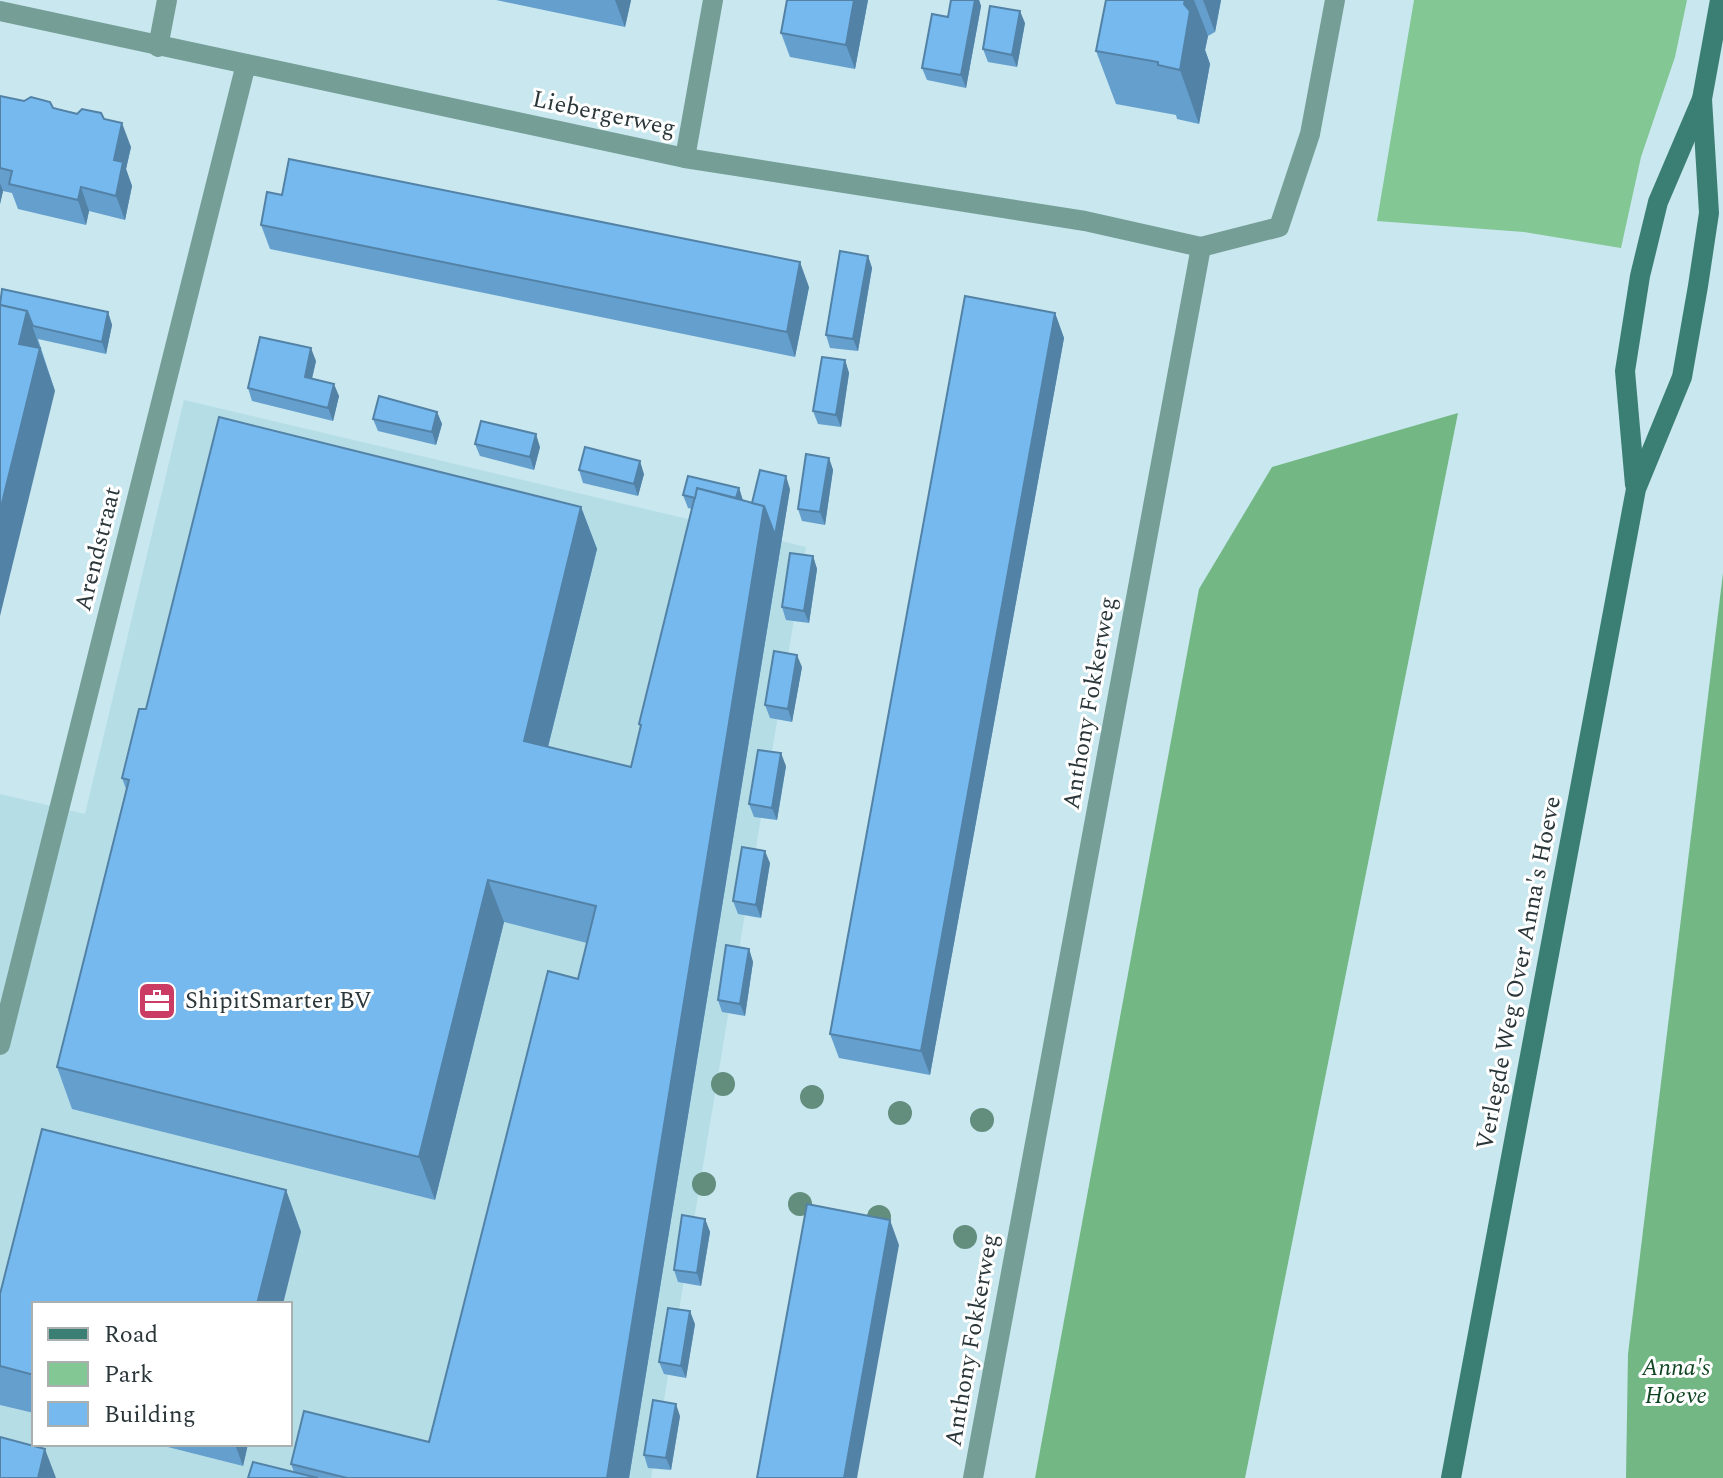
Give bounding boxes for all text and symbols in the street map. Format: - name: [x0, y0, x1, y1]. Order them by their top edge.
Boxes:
- street label: Liebergerweg: [529, 81, 679, 147]
- street label: Arendstraat: [65, 483, 131, 615]
- street label: Anthony Fokkerweg: [1054, 594, 1126, 812]
- street label: Verlegde Weg Over Anna's Hoeve: [1467, 793, 1571, 1153]
- office icon: ShipitSmarter BV: [136, 980, 178, 1022]
- place label: ShipitSmarter BV: [185, 983, 372, 1019]
- street label: Anthony Fokkerweg: [936, 1231, 1008, 1449]
- legend: [32, 1302, 292, 1446]
- text: Road: [104, 1317, 158, 1353]
- park label: Anna's Hoeve: [1641, 1350, 1711, 1414]
- text: Park: [104, 1357, 154, 1393]
- text: Building: [104, 1397, 196, 1433]

